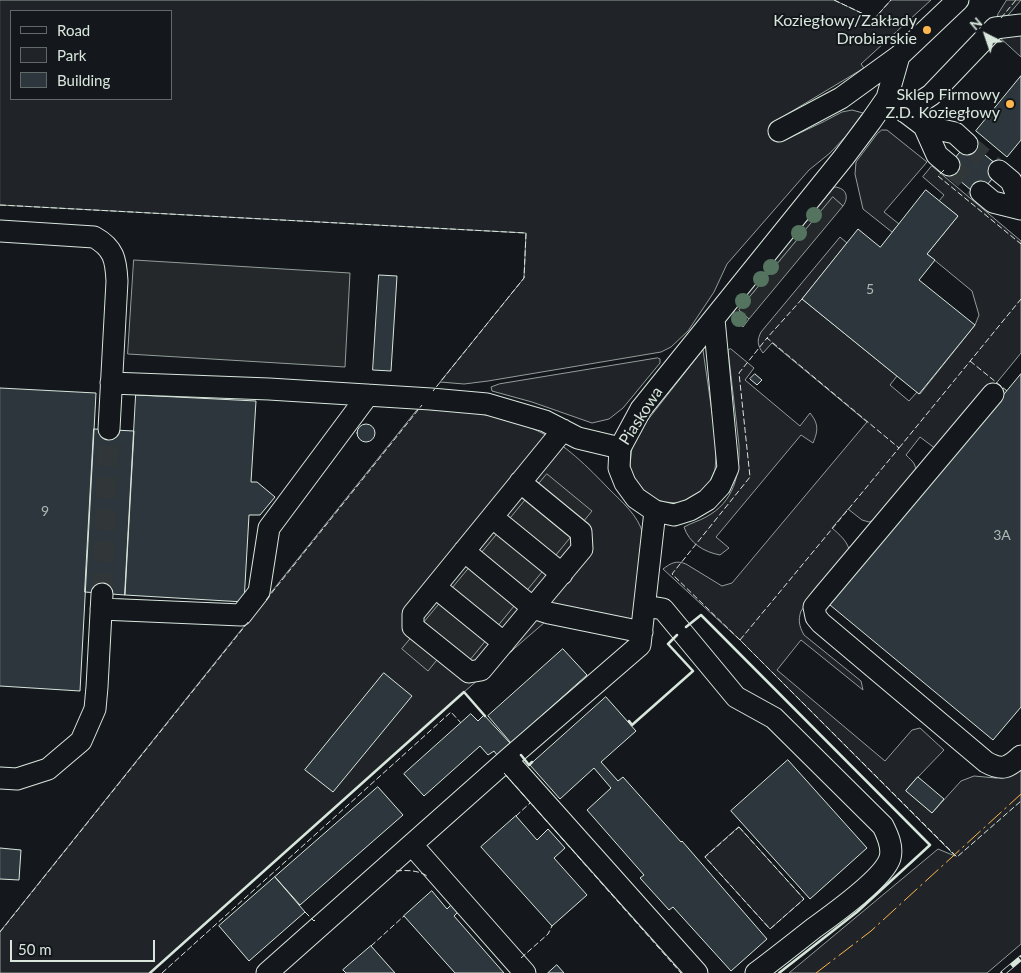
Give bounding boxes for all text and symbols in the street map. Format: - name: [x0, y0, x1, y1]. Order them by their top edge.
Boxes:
- legend: [10, 10, 172, 100]
- north arrow: [961, 10, 1011, 60]
- place label: Koziegłowy/Zakłady Drobiarskie: [773, 11, 917, 49]
- text: N: [966, 13, 985, 33]
- text: Road: [57, 21, 90, 39]
- marker: Koziegłowy/Zakłady Drobiarskie: [921, 24, 933, 36]
- text: Park: [57, 46, 86, 64]
- text: Building: [57, 71, 110, 89]
- place label: Sklep Firmowy Z.D. Koziegłowy: [885, 85, 1000, 123]
- marker: Sklep Firmowy Z.D. Koziegłowy: [1004, 98, 1016, 110]
- house number: 5: [866, 281, 874, 297]
- street label: Piaskowa: [615, 383, 667, 449]
- house number: 9: [41, 503, 49, 519]
- house number: 3A: [993, 527, 1011, 543]
- scale bar: [12, 930, 158, 962]
- text: 50 m: [18, 940, 52, 958]

